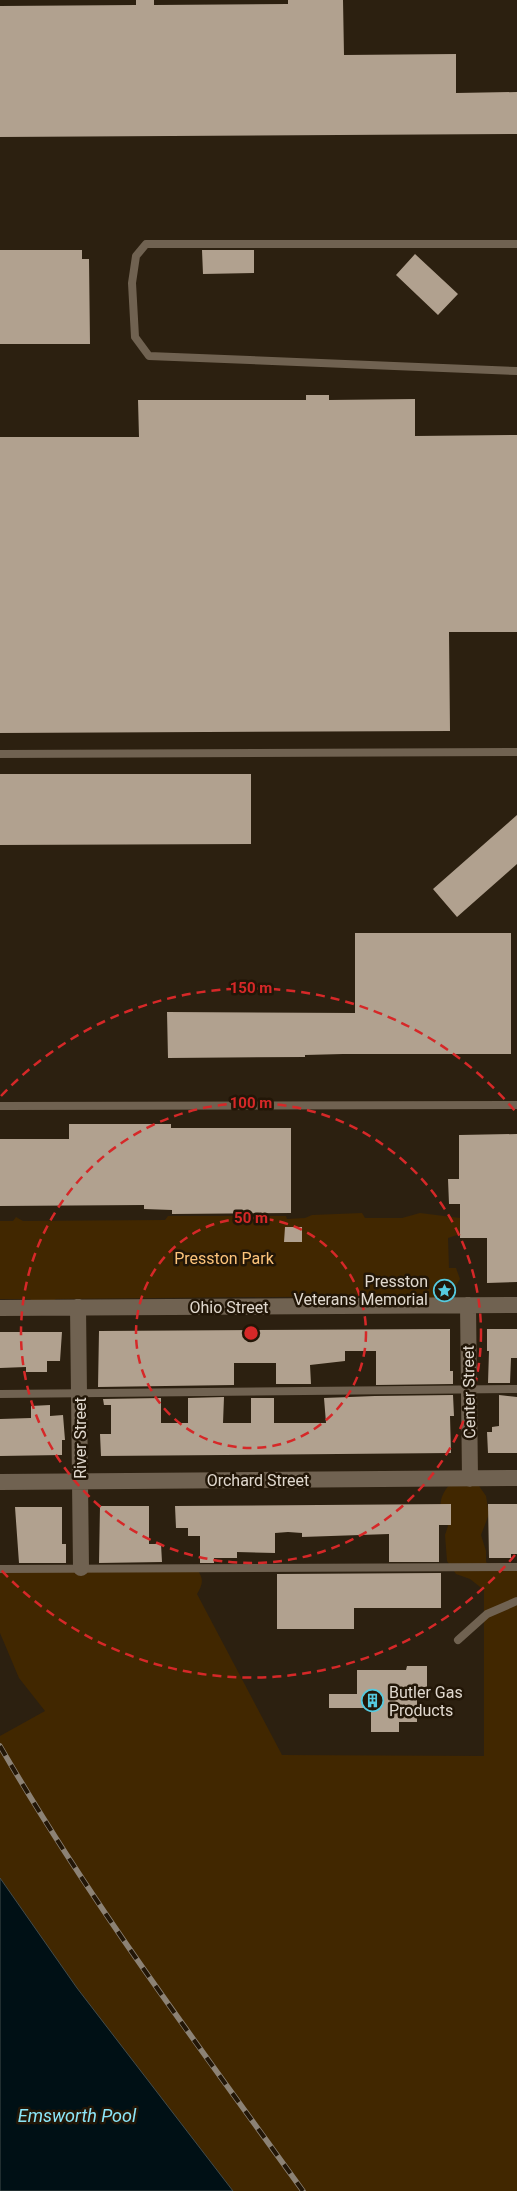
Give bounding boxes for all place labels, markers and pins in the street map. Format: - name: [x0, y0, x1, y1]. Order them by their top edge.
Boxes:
- place label: Presston Veterans Memorial: [294, 1272, 428, 1309]
- place icon: Presston Veterans Memorial: [432, 1278, 456, 1302]
- centre of rings: [242, 1324, 260, 1342]
- place label: Butler Gas Products: [389, 1683, 463, 1720]
- building icon: Butler Gas Products: [361, 1689, 385, 1713]

